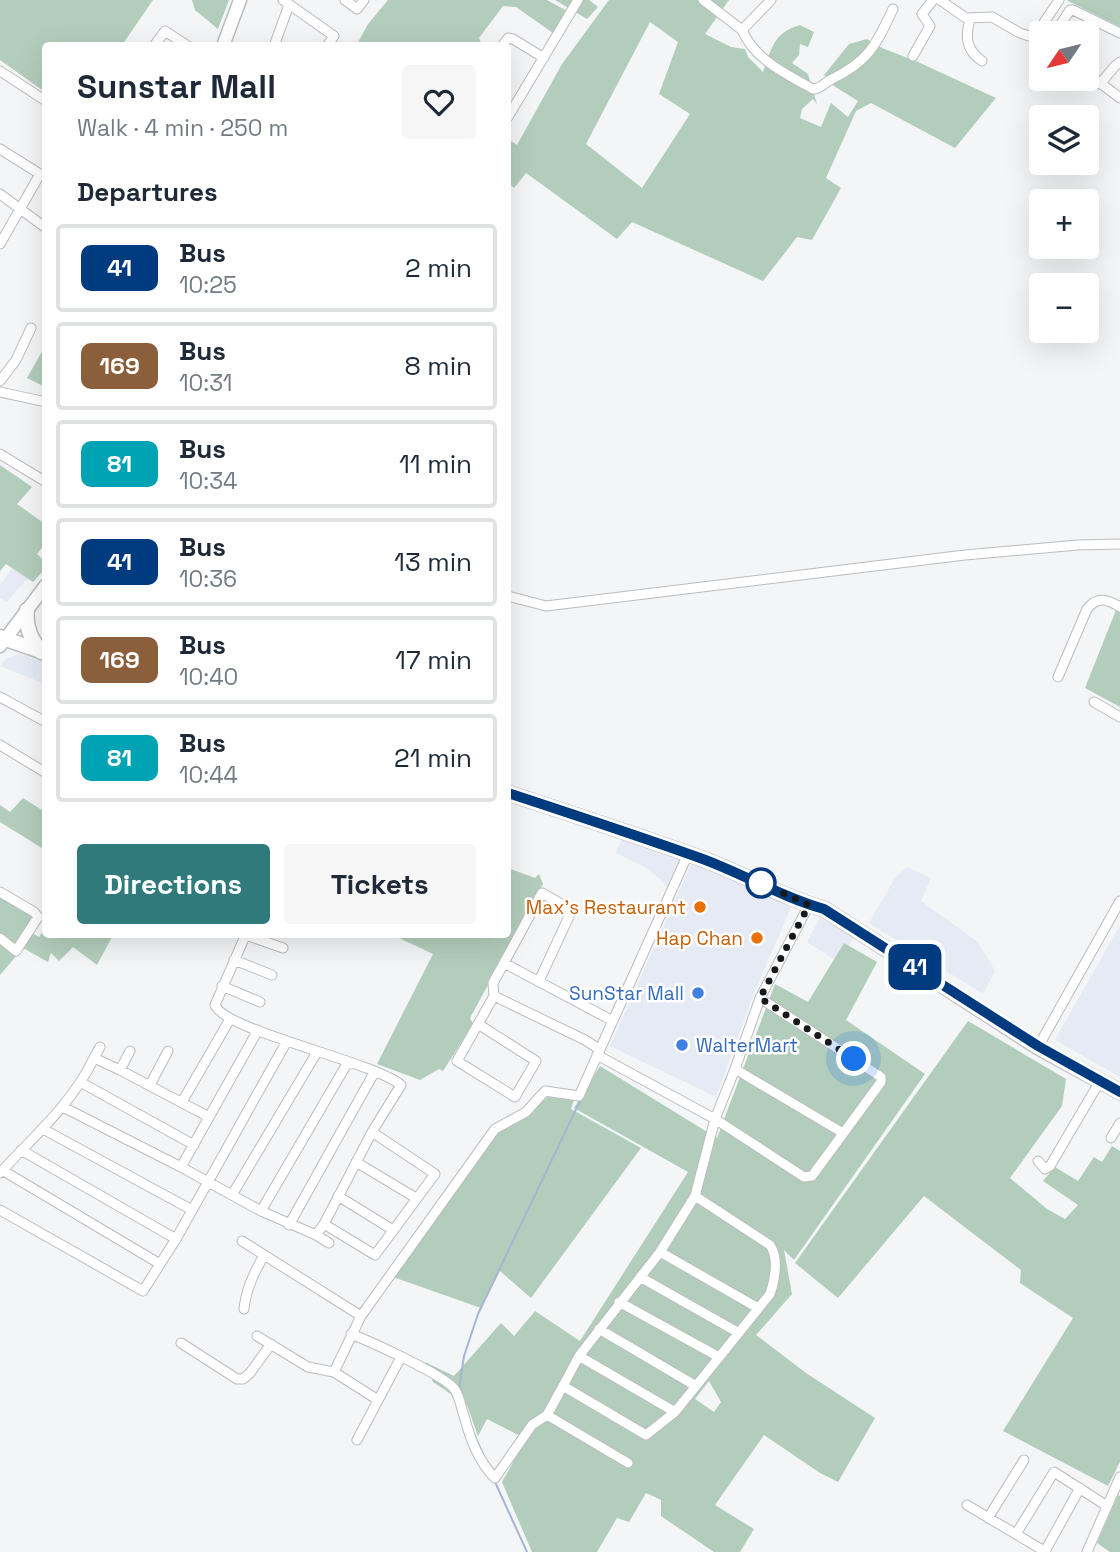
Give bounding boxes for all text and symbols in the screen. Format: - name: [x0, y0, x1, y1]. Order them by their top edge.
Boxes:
- north arrow: [1029, 21, 1099, 91]
- map controls: [1029, 21, 1099, 343]
- button: heart: [402, 65, 476, 139]
- text: Sunstar Mall: [77, 66, 276, 108]
- button: layers: [1029, 105, 1099, 175]
- text: Walk · 4 min · 250 m: [77, 113, 288, 143]
- text: Departures: [77, 175, 218, 209]
- button: +: [1029, 189, 1099, 259]
- text: Bus: [179, 236, 226, 270]
- text: 2 min: [405, 251, 472, 285]
- text: 41: [107, 252, 132, 283]
- text: 10:25: [179, 270, 237, 300]
- button: −: [1029, 273, 1099, 343]
- text: Bus: [179, 334, 226, 368]
- text: 8 min: [404, 349, 472, 383]
- text: 169: [99, 350, 140, 381]
- text: 10:31: [179, 368, 232, 398]
- text: Bus: [179, 432, 226, 466]
- text: 11 min: [399, 447, 472, 481]
- text: 81: [107, 448, 132, 479]
- text: 10:34: [179, 466, 237, 496]
- text: Bus: [179, 530, 226, 564]
- text: 13 min: [394, 545, 472, 579]
- text: 41: [107, 546, 132, 577]
- text: 10:36: [179, 564, 237, 594]
- text: Bus: [179, 628, 226, 662]
- text: 17 min: [395, 643, 472, 677]
- text: 169: [99, 644, 140, 675]
- text: 10:40: [179, 662, 238, 692]
- text: Bus: [179, 726, 226, 760]
- text: 21 min: [394, 741, 472, 775]
- text: 81: [107, 742, 132, 773]
- text: 10:44: [179, 760, 238, 790]
- button: Directions: [77, 844, 270, 924]
- button: Tickets: [284, 844, 476, 924]
- unlabelled marker: [746, 868, 776, 898]
- place label: Max's Restaurant: [526, 895, 686, 920]
- marker: Max's Restaurant: [692, 899, 708, 915]
- place label: Hap Chan: [656, 926, 743, 951]
- marker: Hap Chan: [749, 930, 765, 946]
- line badge: 41: [884, 944, 946, 990]
- text: 41: [902, 951, 928, 982]
- place label: SunStar Mall: [569, 981, 684, 1006]
- marker: SunStar Mall: [690, 985, 706, 1001]
- place label: WalterMart: [696, 1033, 798, 1058]
- marker: WalterMart: [674, 1037, 690, 1053]
- your location: [836, 1041, 871, 1076]

